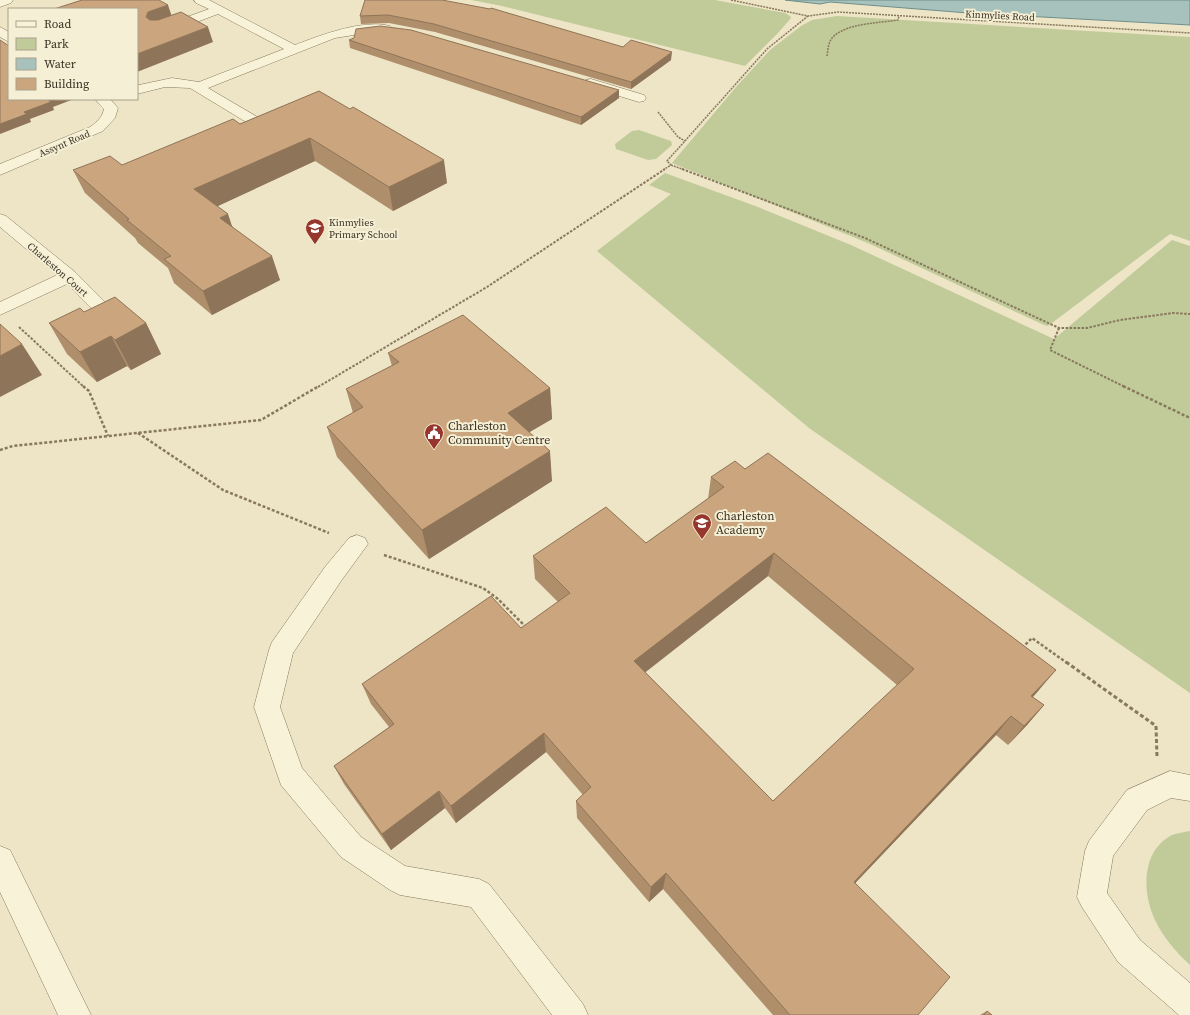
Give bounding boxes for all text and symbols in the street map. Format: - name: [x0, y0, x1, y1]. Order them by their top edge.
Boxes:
- street label: Kinmylies Road: [965, 7, 1035, 24]
- legend: [8, 8, 138, 100]
- text: Road: [44, 16, 71, 32]
- text: Park: [44, 36, 69, 52]
- text: Water: [44, 56, 76, 72]
- text: Building: [44, 76, 89, 92]
- street label: Assynt Road: [36, 127, 92, 160]
- place label: Kinmylies Primary School: [329, 216, 398, 241]
- school or university icon: Kinmylies Primary School: [304, 217, 326, 245]
- street label: Charleston Court: [25, 239, 91, 300]
- place label: Charleston Community Centre: [448, 418, 550, 448]
- public building icon: Charleston Community Centre: [423, 422, 445, 450]
- place label: Charleston Academy: [716, 508, 774, 538]
- school or university icon: Charleston Academy: [691, 512, 713, 540]

